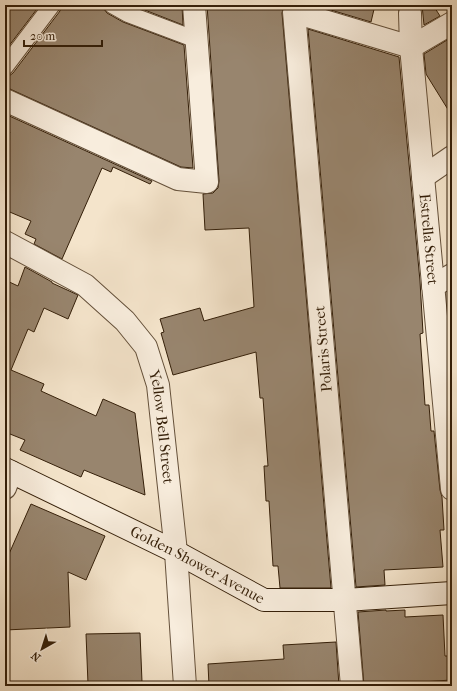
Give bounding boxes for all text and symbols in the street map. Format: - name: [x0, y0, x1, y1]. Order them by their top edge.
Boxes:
- scale bar: [24, 22, 102, 48]
- text: 20 m: [30, 29, 55, 43]
- street label: Estrella Street: [416, 193, 442, 286]
- street label: Polaris Street: [310, 305, 336, 393]
- street label: Yellow Bell Street: [145, 367, 178, 485]
- street label: Golden Shower Avenue: [127, 522, 268, 608]
- north arrow: [22, 629, 62, 669]
- text: N: [28, 648, 43, 664]

